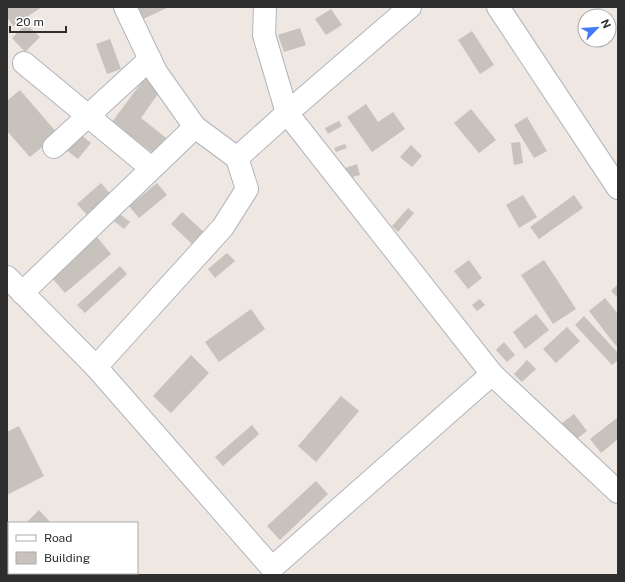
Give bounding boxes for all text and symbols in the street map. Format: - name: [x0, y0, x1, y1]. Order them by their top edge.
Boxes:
- scale bar: [10, 8, 66, 34]
- north arrow: [577, 8, 617, 48]
- text: 20 m: [16, 15, 44, 29]
- text: N: [599, 17, 613, 30]
- legend: [8, 522, 138, 574]
- text: Road: [44, 531, 72, 545]
- text: Building: [44, 551, 90, 565]

